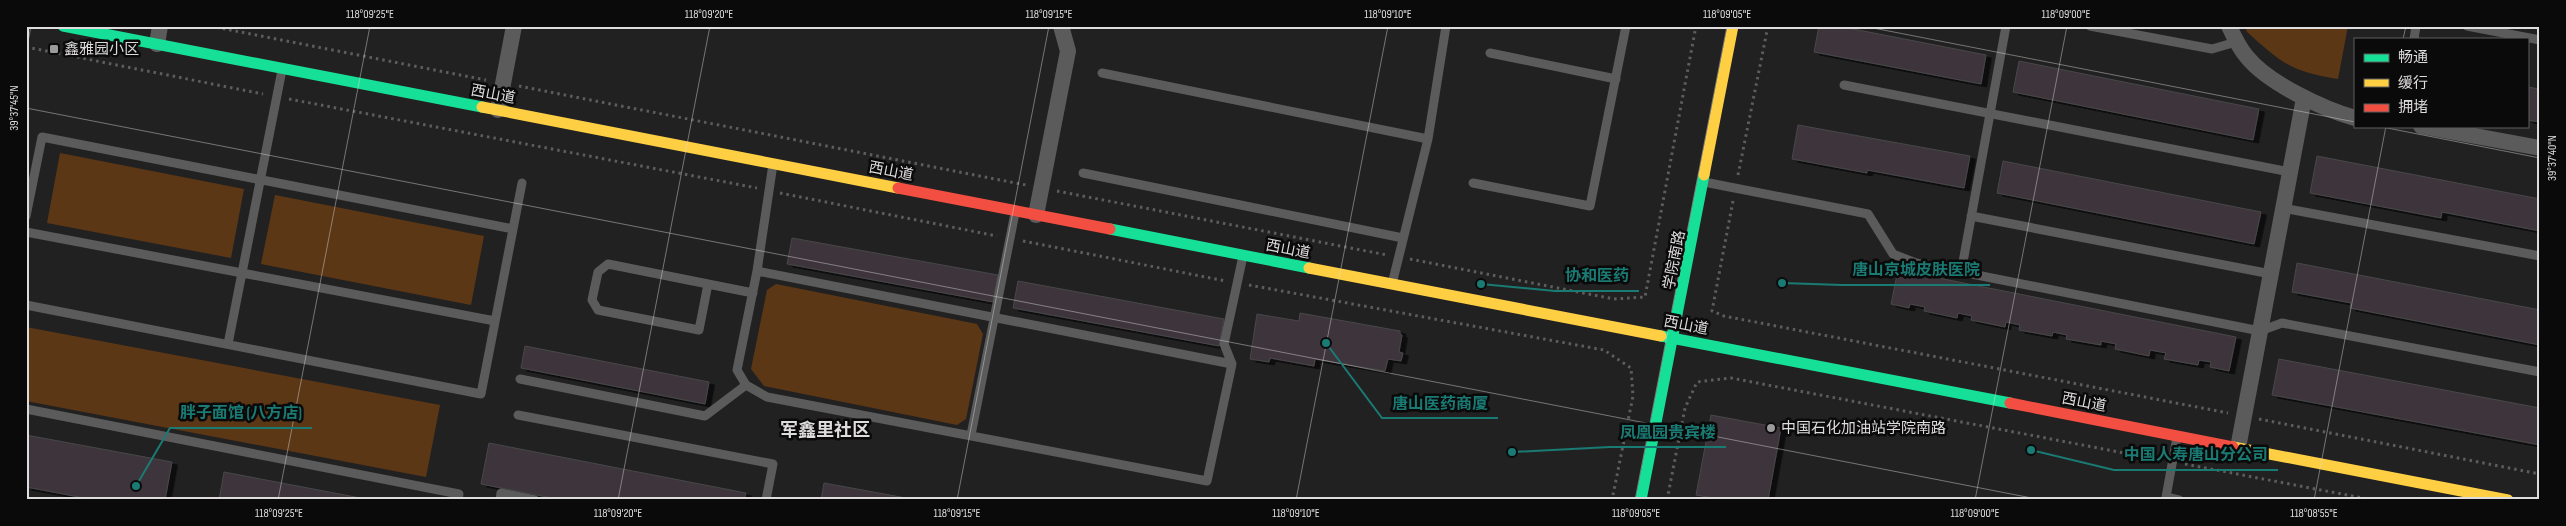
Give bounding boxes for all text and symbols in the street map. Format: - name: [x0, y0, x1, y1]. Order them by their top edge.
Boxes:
- text: 118°09'25"E: [346, 7, 394, 22]
- text: 118°09'20"E: [685, 7, 733, 22]
- text: 118°09'15"E: [1025, 7, 1073, 22]
- text: 118°09'10"E: [1364, 7, 1412, 22]
- text: 118°09'05"E: [1703, 7, 1751, 22]
- text: 118°09'00"E: [2042, 7, 2090, 22]
- legend: [2354, 38, 2528, 128]
- place label: 鑫雅园小区: [64, 40, 139, 59]
- marker: 鑫雅园小区: [48, 43, 60, 55]
- text: 畅通: [2398, 48, 2428, 67]
- text: 缓行: [2398, 74, 2428, 93]
- street label: 西山道: [469, 81, 517, 108]
- text: 39°37'45"N: [7, 85, 22, 131]
- text: 拥堵: [2398, 98, 2428, 117]
- text: 39°37'40"N: [2545, 135, 2560, 181]
- street label: 西山道: [867, 158, 915, 185]
- street label: 学院南路: [1659, 229, 1690, 291]
- street label: 西山道: [1264, 236, 1312, 263]
- callout: 唐山京城皮肤医院: [1842, 254, 1990, 285]
- callout: 协和医药: [1555, 260, 1639, 291]
- text: 唐山京城皮肤医院: [1852, 260, 1980, 280]
- text: 协和医药: [1565, 267, 1629, 286]
- street label: 西山道: [1662, 312, 1710, 339]
- callout: 唐山医药商厦: [1382, 387, 1498, 418]
- street label: 西山道: [2060, 389, 2108, 416]
- text: 唐山医药商厦: [1392, 395, 1488, 414]
- callout: 胖子面馆 (八方店): [170, 397, 312, 428]
- text: 胖子面馆 (八方店): [180, 404, 302, 423]
- callout: 凤凰园贵宾楼: [1610, 416, 1726, 447]
- place label: 中国石化加油站学院南路: [1781, 419, 1946, 438]
- district label: 军鑫里社区: [780, 420, 870, 441]
- marker: 中国石化加油站学院南路: [1765, 422, 1777, 434]
- text: 凤凰园贵宾楼: [1620, 424, 1716, 443]
- callout: 中国人寿唐山分公司: [2114, 439, 2278, 470]
- text: 中国人寿唐山分公司: [2124, 446, 2268, 465]
- text: 118°09'25"E: [255, 506, 303, 521]
- text: 118°09'20"E: [594, 506, 642, 521]
- text: 118°09'15"E: [933, 506, 981, 521]
- text: 118°09'10"E: [1272, 506, 1320, 521]
- text: 118°09'05"E: [1612, 506, 1660, 521]
- text: 118°09'00"E: [1951, 506, 1999, 521]
- text: 118°08'55"E: [2290, 506, 2338, 521]

